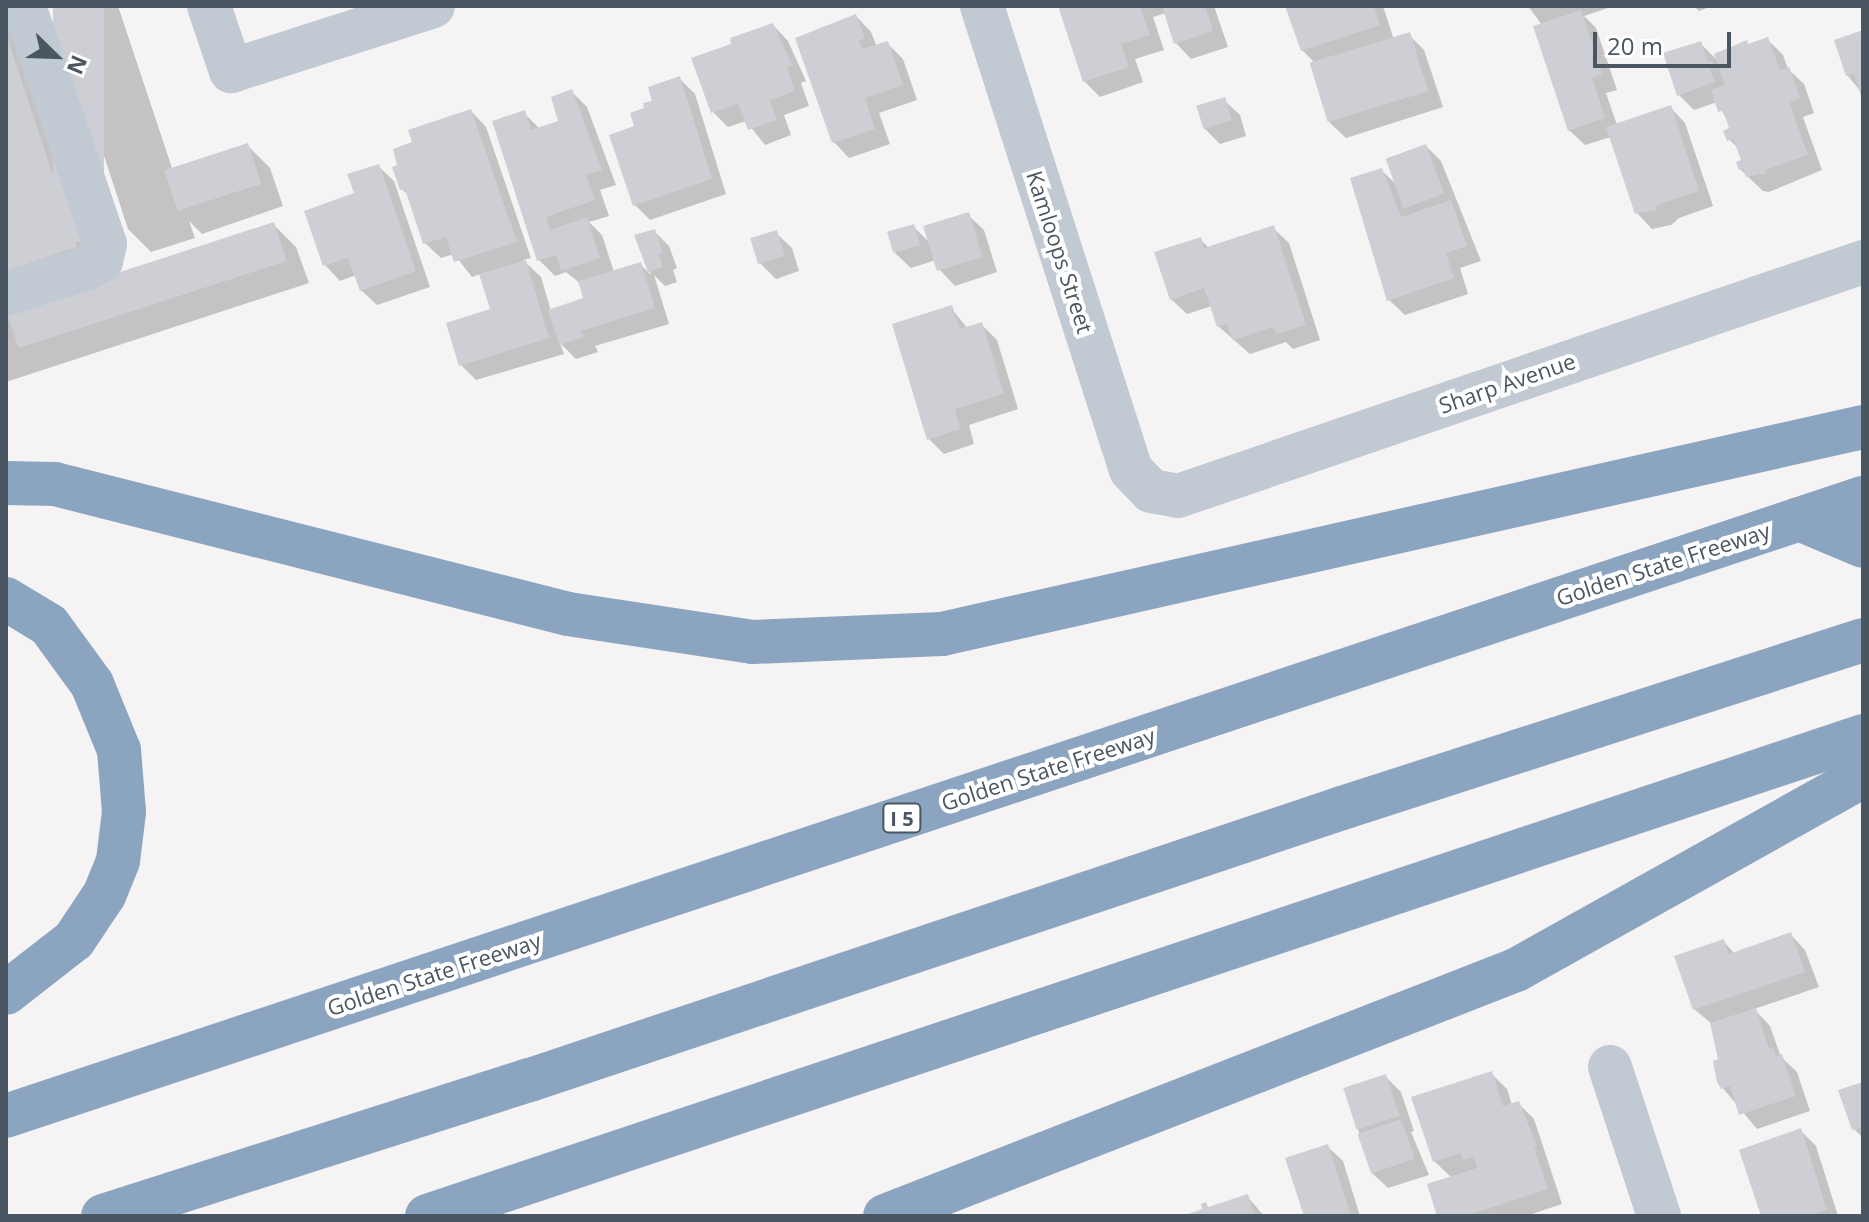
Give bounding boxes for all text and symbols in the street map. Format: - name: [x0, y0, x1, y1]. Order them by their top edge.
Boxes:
- north arrow: [16, 16, 96, 96]
- scale bar: [1597, 16, 1735, 66]
- text: 20 m: [1607, 29, 1663, 62]
- text: N: [61, 51, 95, 79]
- street label: Kamloops Street: [1021, 167, 1099, 337]
- street label: Sharp Avenue: [1435, 347, 1579, 419]
- street label: Golden State Freeway: [1553, 517, 1773, 611]
- street label: Golden State Freeway: [938, 722, 1158, 816]
- road number: I 5: [882, 802, 922, 834]
- street label: Golden State Freeway: [324, 927, 544, 1021]

